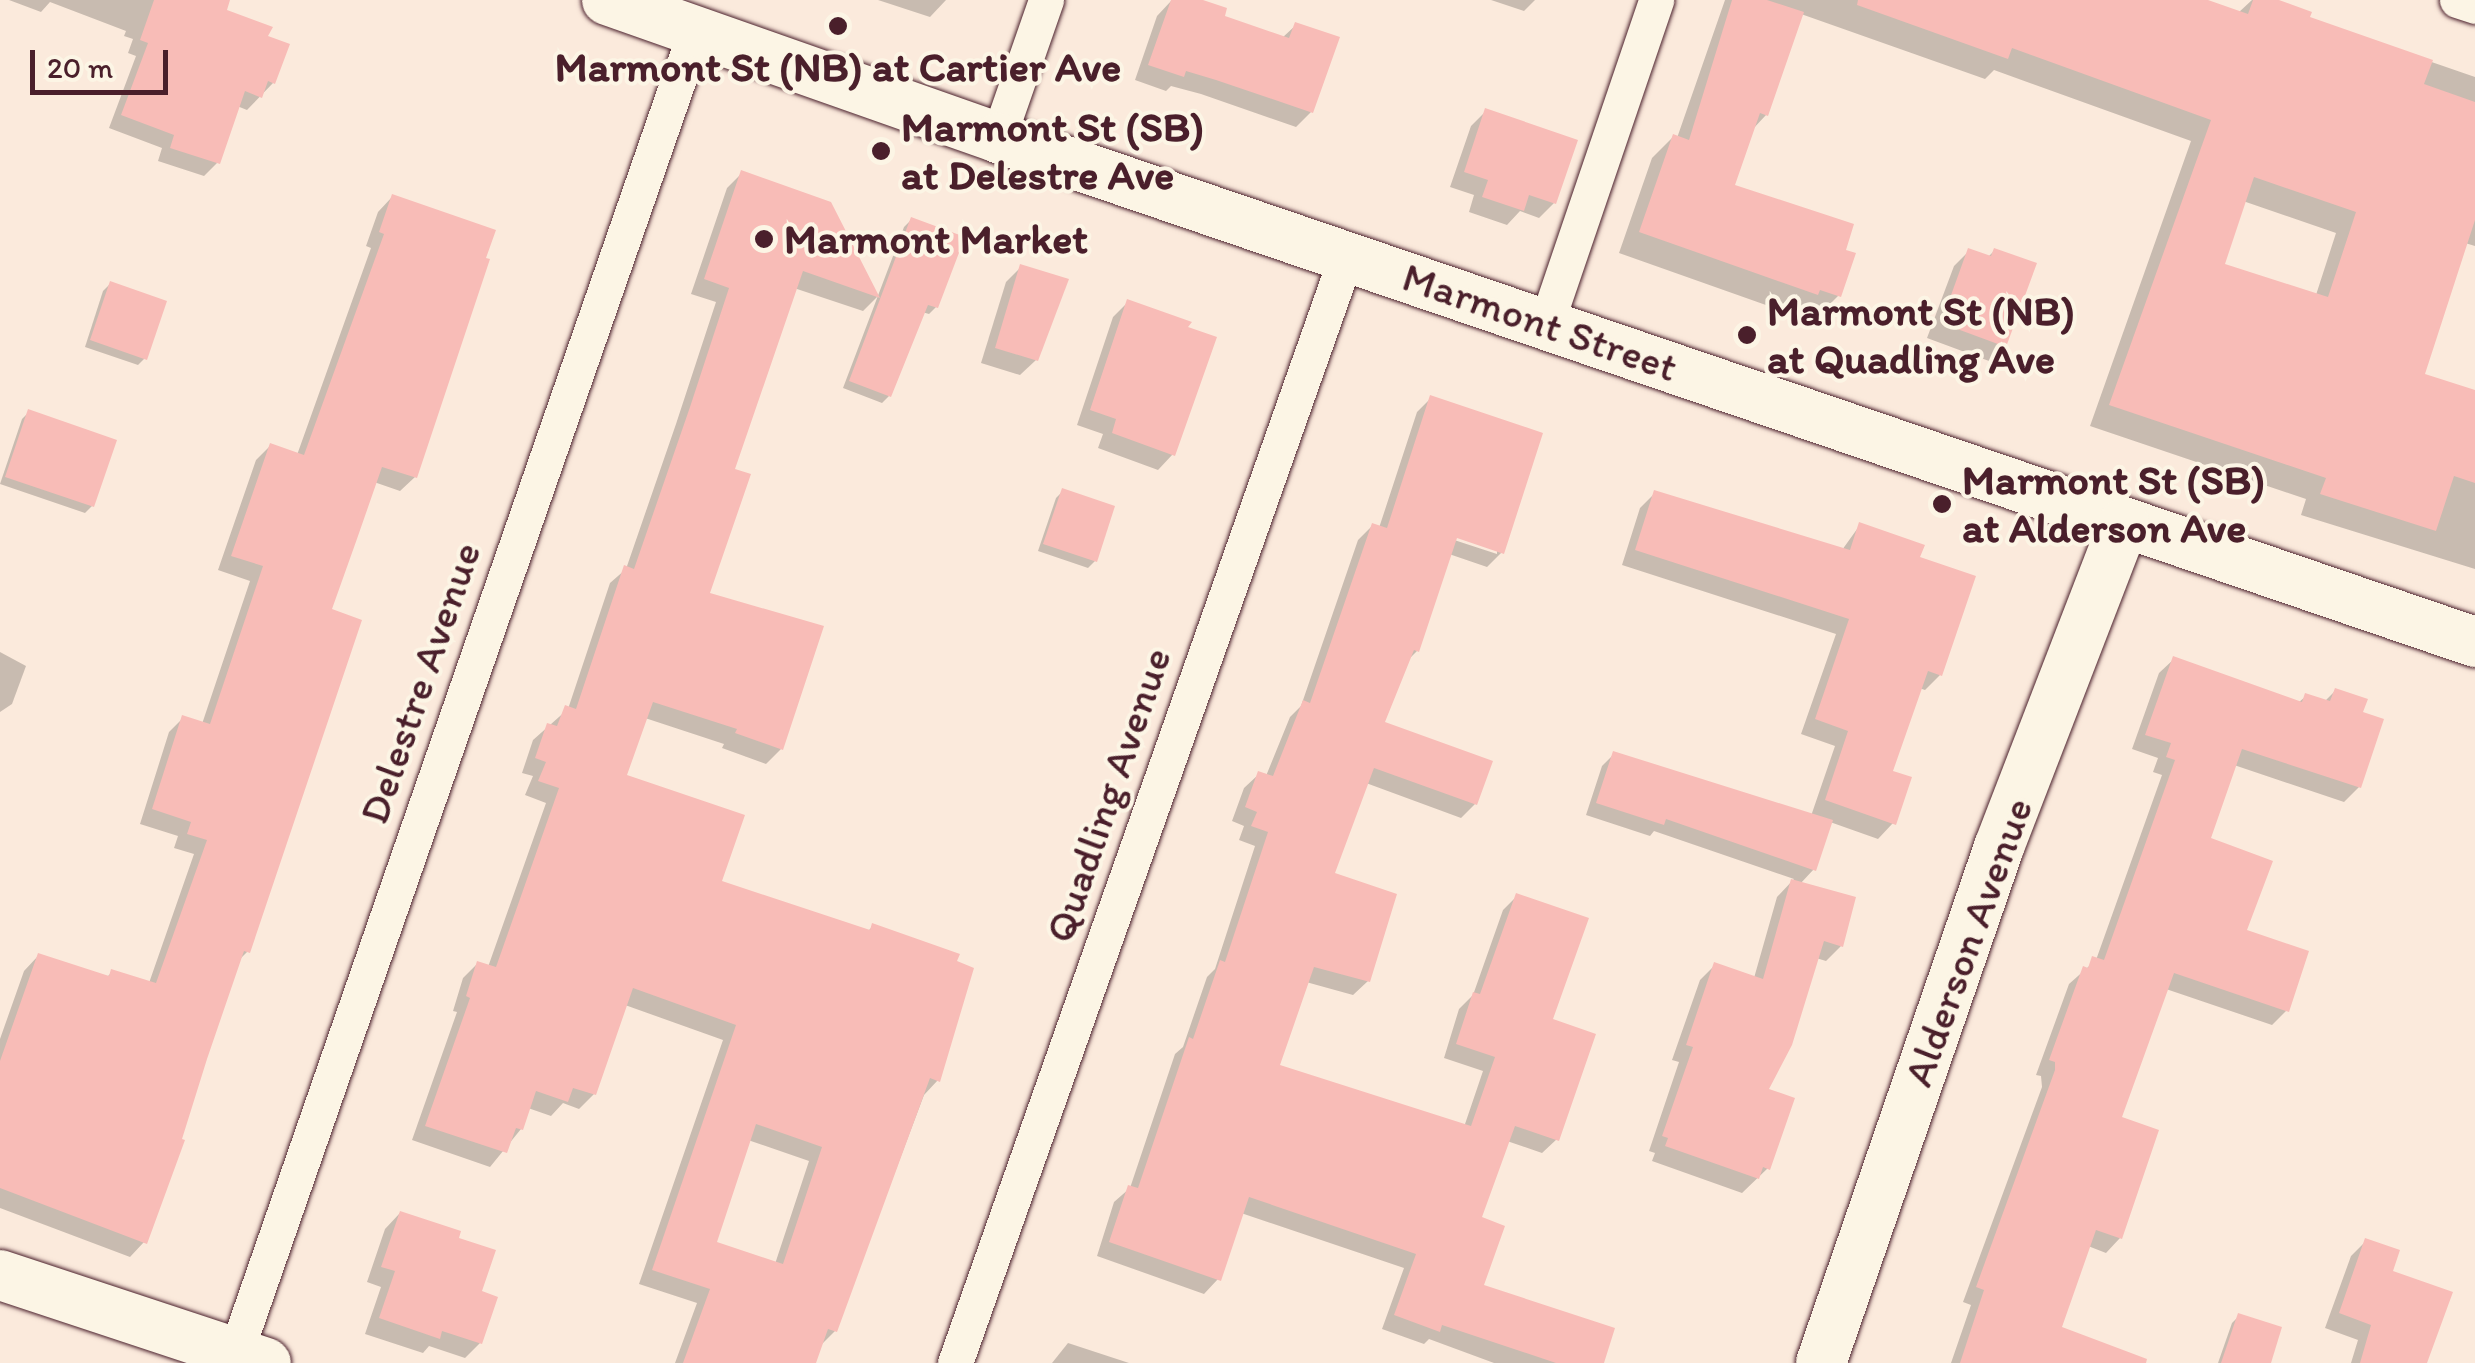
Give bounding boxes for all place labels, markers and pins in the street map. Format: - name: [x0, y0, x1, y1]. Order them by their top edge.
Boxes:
- marker: Marmont St (NB) at Cartier Ave: [827, 15, 849, 37]
- place label: Marmont St (NB) at Cartier Ave: [554, 42, 1122, 92]
- place label: Marmont St (SB) at Delestre Ave: [901, 102, 1203, 200]
- marker: Marmont St (SB) at Delestre Ave: [870, 140, 892, 162]
- place label: Marmont Market: [784, 214, 1088, 264]
- marker: Marmont Market: [753, 228, 775, 250]
- place label: Marmont St (NB) at Quadling Ave: [1767, 286, 2074, 384]
- marker: Marmont St (NB) at Quadling Ave: [1736, 324, 1758, 346]
- place label: Marmont St (SB) at Alderson Ave: [1962, 455, 2264, 554]
- marker: Marmont St (SB) at Alderson Ave: [1931, 493, 1953, 515]

